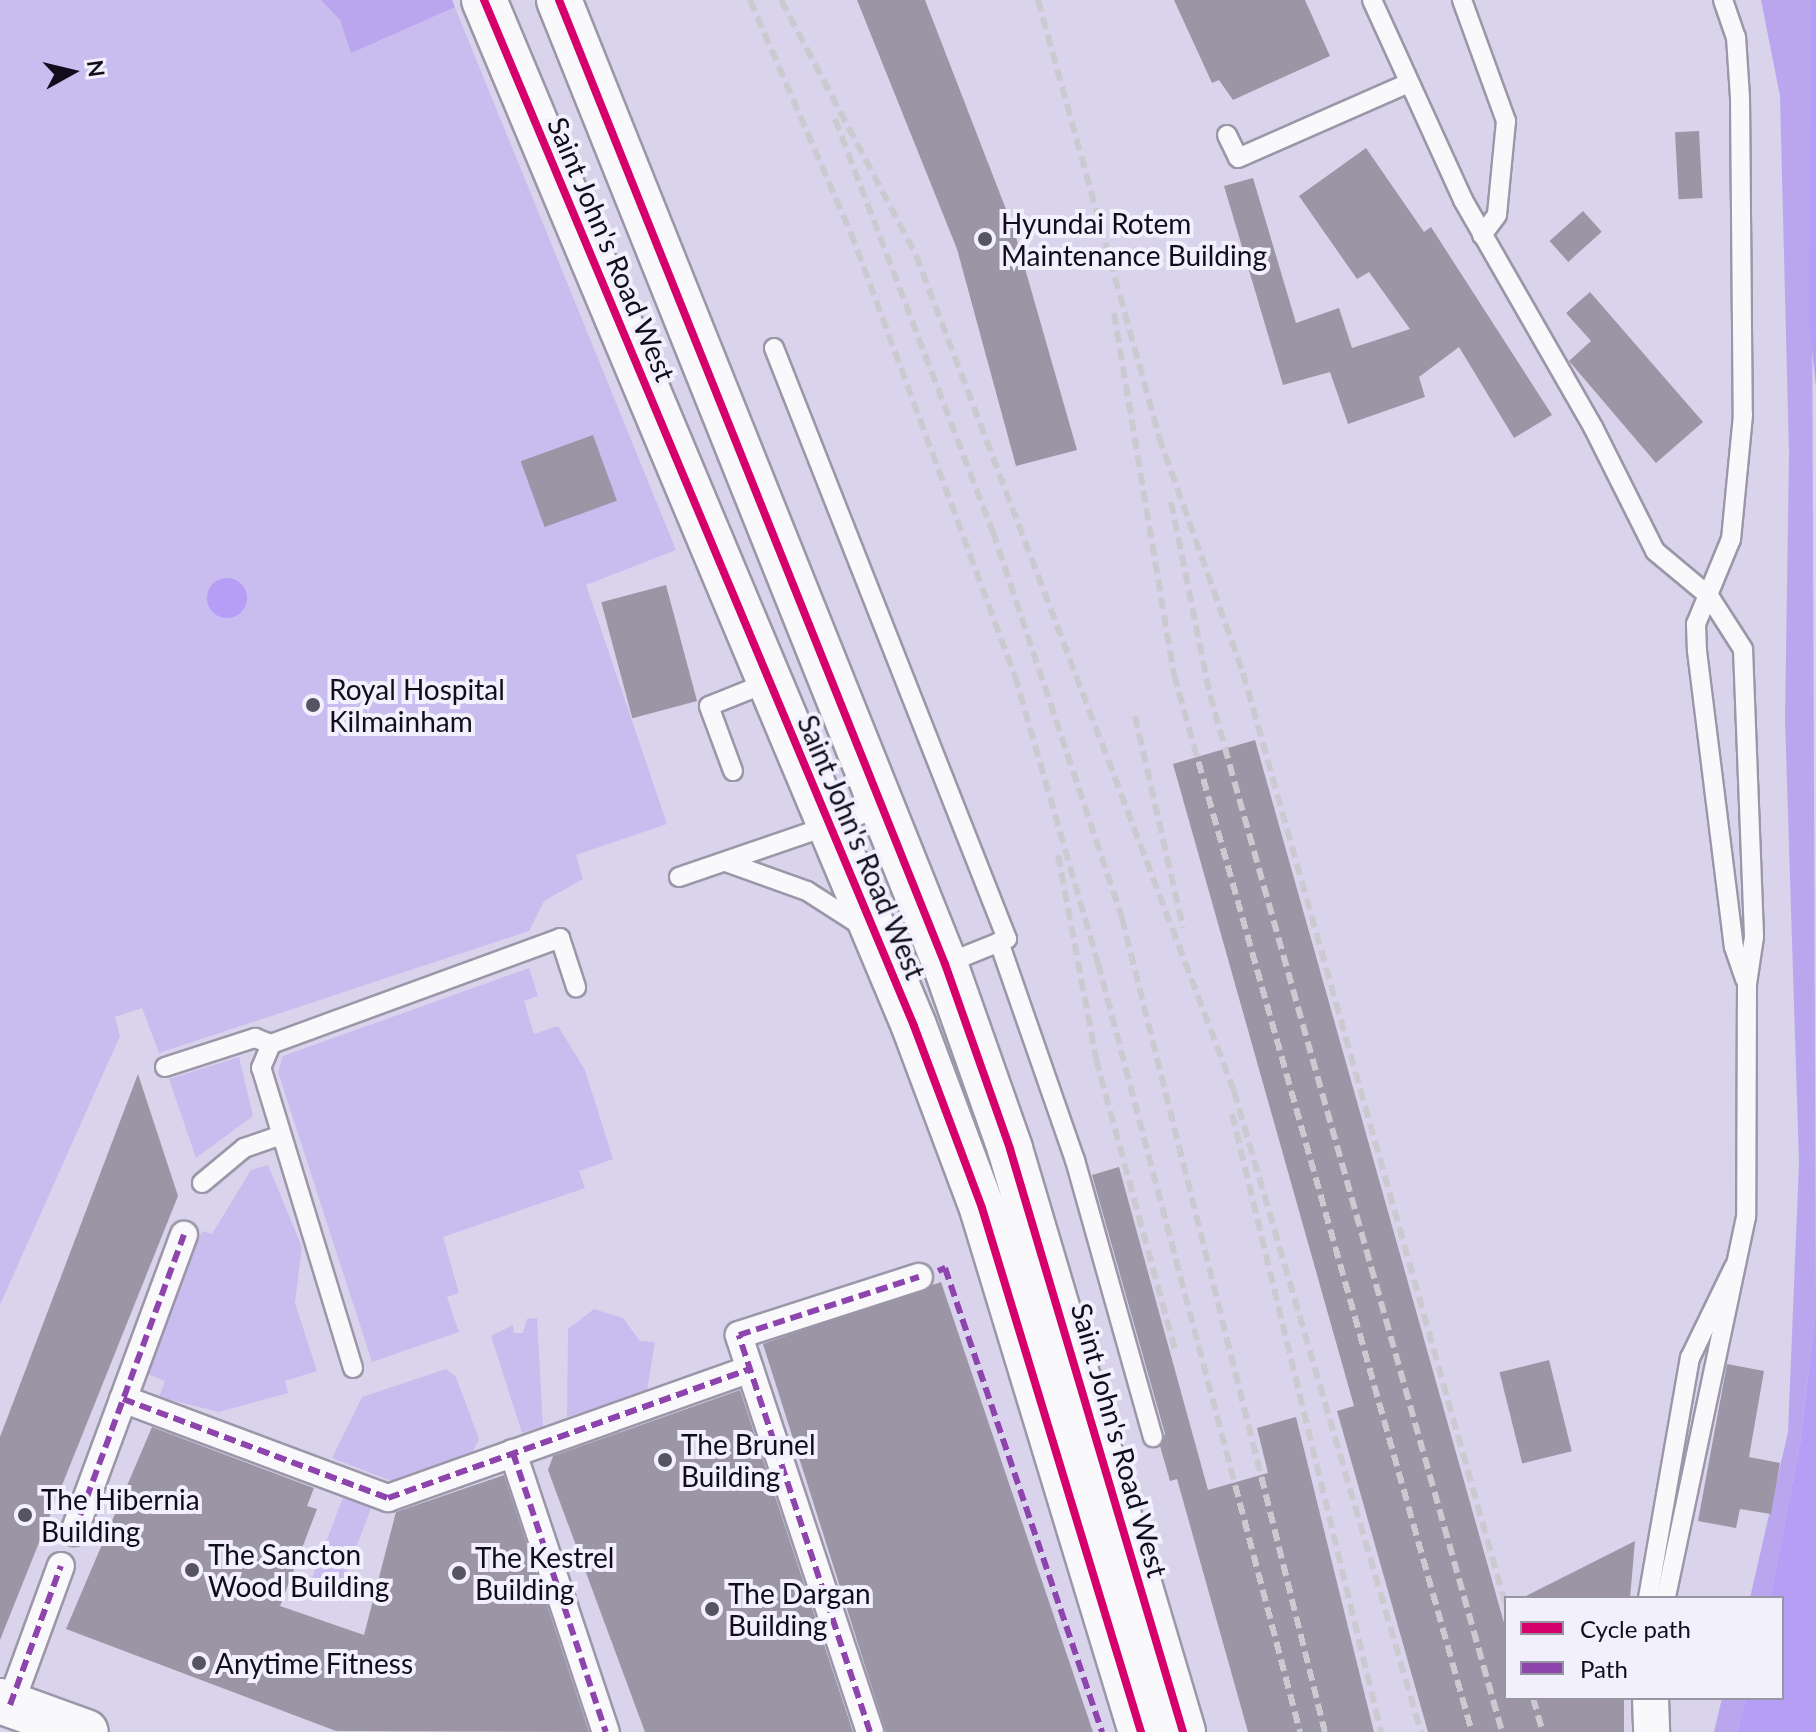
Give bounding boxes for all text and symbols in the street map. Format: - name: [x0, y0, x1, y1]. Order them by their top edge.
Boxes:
- north arrow: [32, 32, 112, 112]
- text: N: [82, 58, 111, 79]
- street label: Saint John's Road West: [541, 111, 683, 387]
- place label: Hyundai Rotem Maintenance Building: [1001, 206, 1267, 272]
- marker: Hyundai Rotem Maintenance Building: [976, 230, 994, 248]
- place label: Royal Hospital Kilmainham: [329, 672, 505, 738]
- marker: Royal Hospital Kilmainham: [304, 696, 322, 714]
- street label: Saint John's Road West: [791, 709, 933, 985]
- street label: Saint John's Road West: [1065, 1298, 1175, 1582]
- place label: The Brunel Building: [681, 1427, 815, 1493]
- marker: The Brunel Building: [656, 1451, 674, 1469]
- place label: The Hibernia Building: [41, 1482, 200, 1548]
- marker: The Hibernia Building: [16, 1506, 34, 1524]
- place label: The Sancton Wood Building: [208, 1537, 389, 1603]
- place label: The Kestrel Building: [475, 1540, 614, 1606]
- marker: The Sancton Wood Building: [183, 1561, 201, 1579]
- marker: The Kestrel Building: [450, 1564, 468, 1582]
- place label: The Dargan Building: [728, 1576, 871, 1642]
- legend: [1504, 1596, 1784, 1700]
- marker: The Dargan Building: [703, 1600, 721, 1618]
- text: Cycle path: [1580, 1614, 1691, 1643]
- place label: Anytime Fitness: [215, 1646, 413, 1680]
- marker: Anytime Fitness: [190, 1654, 208, 1672]
- text: Path: [1580, 1654, 1628, 1683]

